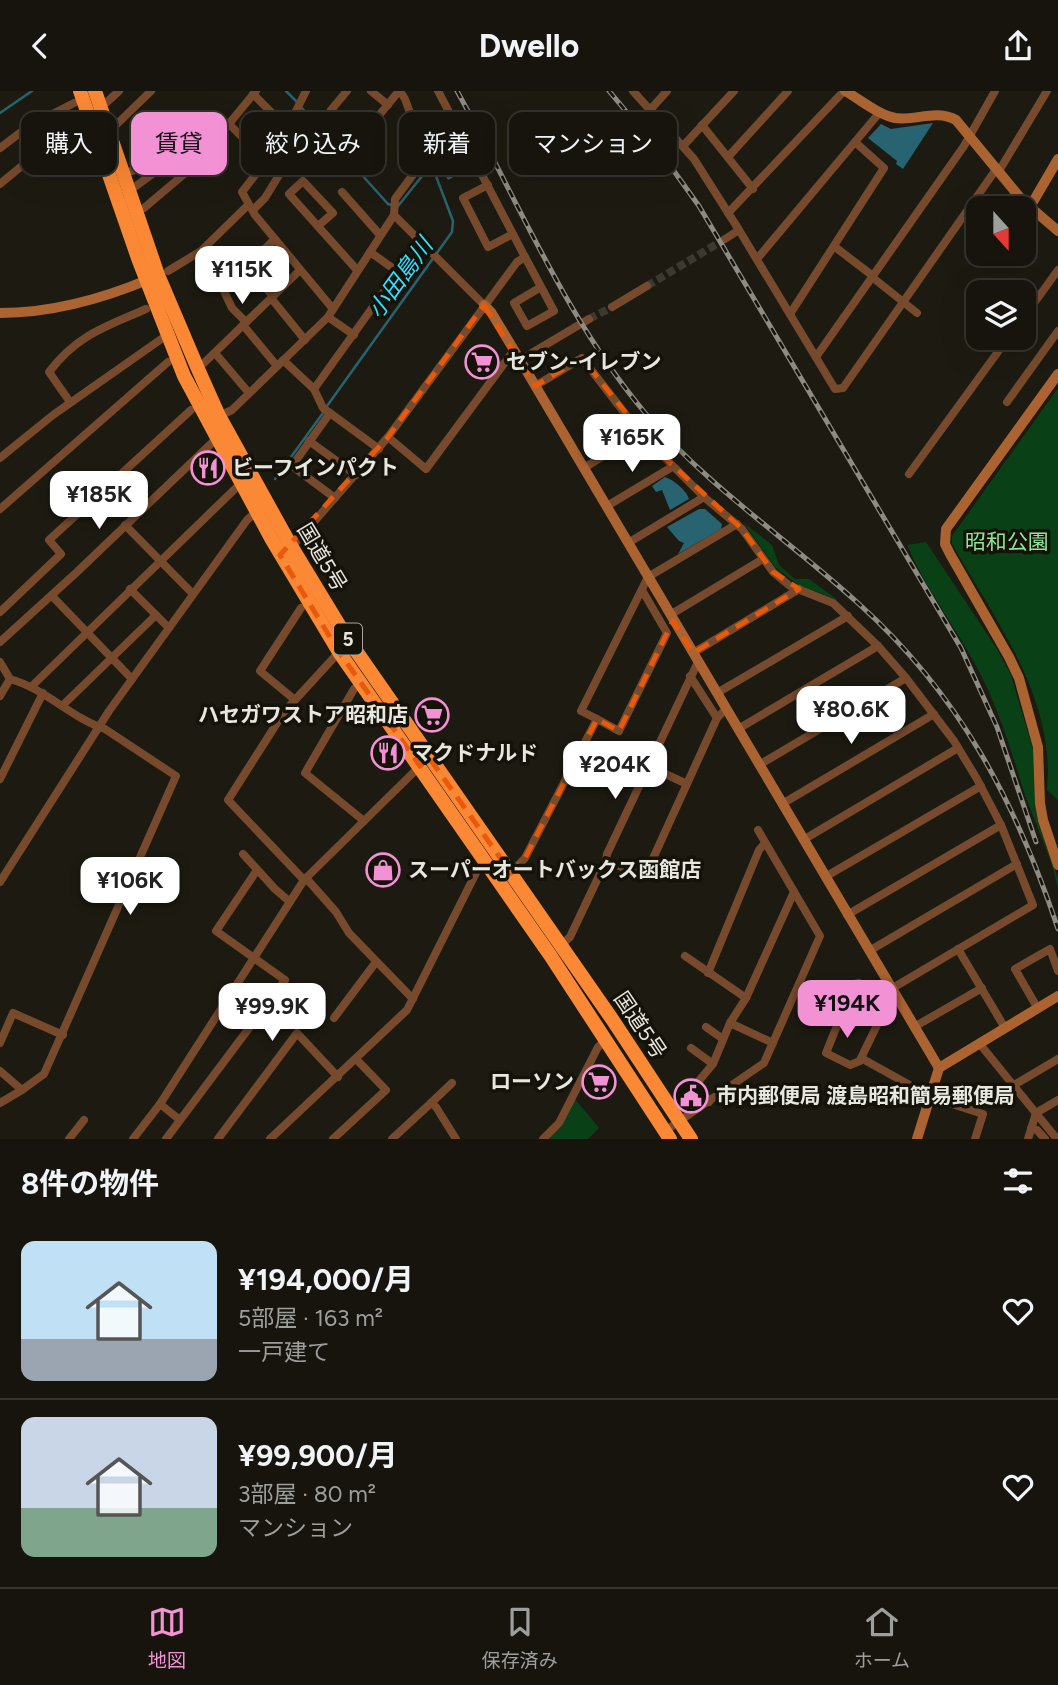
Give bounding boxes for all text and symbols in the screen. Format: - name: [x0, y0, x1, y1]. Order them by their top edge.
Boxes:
- icon: back: [21, 27, 59, 65]
- text: Dwello: [479, 27, 579, 65]
- icon: share: [999, 27, 1037, 65]
- chip: 購入: [21, 112, 117, 175]
- chip: 賃貸: [131, 112, 227, 175]
- chip: 絞り込み: [241, 112, 385, 175]
- chip: 新着: [399, 112, 495, 175]
- chip: マンション: [509, 112, 677, 175]
- north arrow: [966, 196, 1036, 266]
- map controls: [966, 196, 1036, 350]
- water label: 小田島川: [362, 230, 440, 323]
- pin: ¥115K: [193, 247, 291, 306]
- text: ¥115K: [211, 255, 273, 283]
- button: layers: [966, 280, 1036, 350]
- supermarket icon: セブン-イレブン: [463, 343, 501, 381]
- place label: セブン-イレブン: [506, 349, 662, 374]
- pin: ¥165K: [583, 415, 681, 474]
- text: ¥165K: [599, 423, 665, 451]
- restaurant icon: ビーフインパクト: [189, 449, 227, 487]
- place label: ビーフインパクト: [232, 455, 399, 480]
- pin: ¥185K: [50, 471, 148, 531]
- text: ¥185K: [66, 480, 132, 508]
- street label: 国道5号: [292, 518, 352, 595]
- park label: 昭和公園: [965, 529, 1049, 554]
- road number: 5: [334, 624, 362, 655]
- pin: ¥80.6K: [794, 687, 908, 746]
- text: ¥80.6K: [812, 695, 890, 723]
- supermarket icon: ハセガワストア昭和店: [413, 696, 451, 734]
- place label: ハセガワストア昭和店: [198, 702, 408, 727]
- restaurant icon: マクドナルド: [369, 734, 407, 772]
- place label: マクドナルド: [412, 740, 538, 765]
- pin: ¥204K: [566, 741, 664, 801]
- text: ¥204K: [579, 750, 651, 778]
- shop icon: スーパーオートバックス函館店: [364, 851, 402, 889]
- pin: ¥106K: [81, 857, 179, 917]
- place label: スーパーオートバックス函館店: [408, 857, 701, 882]
- text: ¥106K: [97, 866, 163, 894]
- pin: ¥194K: [798, 981, 896, 1040]
- pin: ¥99.9K: [215, 983, 329, 1043]
- street label: 国道5号: [609, 987, 672, 1063]
- text: ¥194K: [814, 989, 880, 1017]
- text: ¥99.9K: [235, 992, 309, 1020]
- supermarket icon: ローソン: [580, 1063, 618, 1101]
- place label: ローソン: [490, 1069, 574, 1094]
- public building icon: 市内郵便局 渡島昭和簡易郵便局: [672, 1077, 710, 1115]
- place label: 市内郵便局 渡島昭和簡易郵便局: [716, 1083, 1015, 1108]
- icon: filters: [999, 1162, 1037, 1200]
- text: 8件の物件: [21, 1165, 159, 1202]
- text: ¥194,000/月: [238, 1261, 414, 1298]
- icon: home: [77, 1269, 161, 1353]
- icon: heart: [999, 1292, 1037, 1330]
- text: 5部屋 · 163 m²: [238, 1304, 383, 1332]
- text: 一戸建て: [238, 1338, 330, 1366]
- text: ¥99,900/月: [238, 1437, 398, 1474]
- icon: home: [77, 1445, 161, 1529]
- icon: heart: [999, 1468, 1037, 1506]
- text: 3部屋 · 80 m²: [238, 1480, 376, 1508]
- text: マンション: [238, 1514, 353, 1542]
- tab: 地図: [148, 1603, 186, 1672]
- tab: 保存済み: [482, 1603, 558, 1672]
- tab: ホーム: [854, 1603, 910, 1672]

